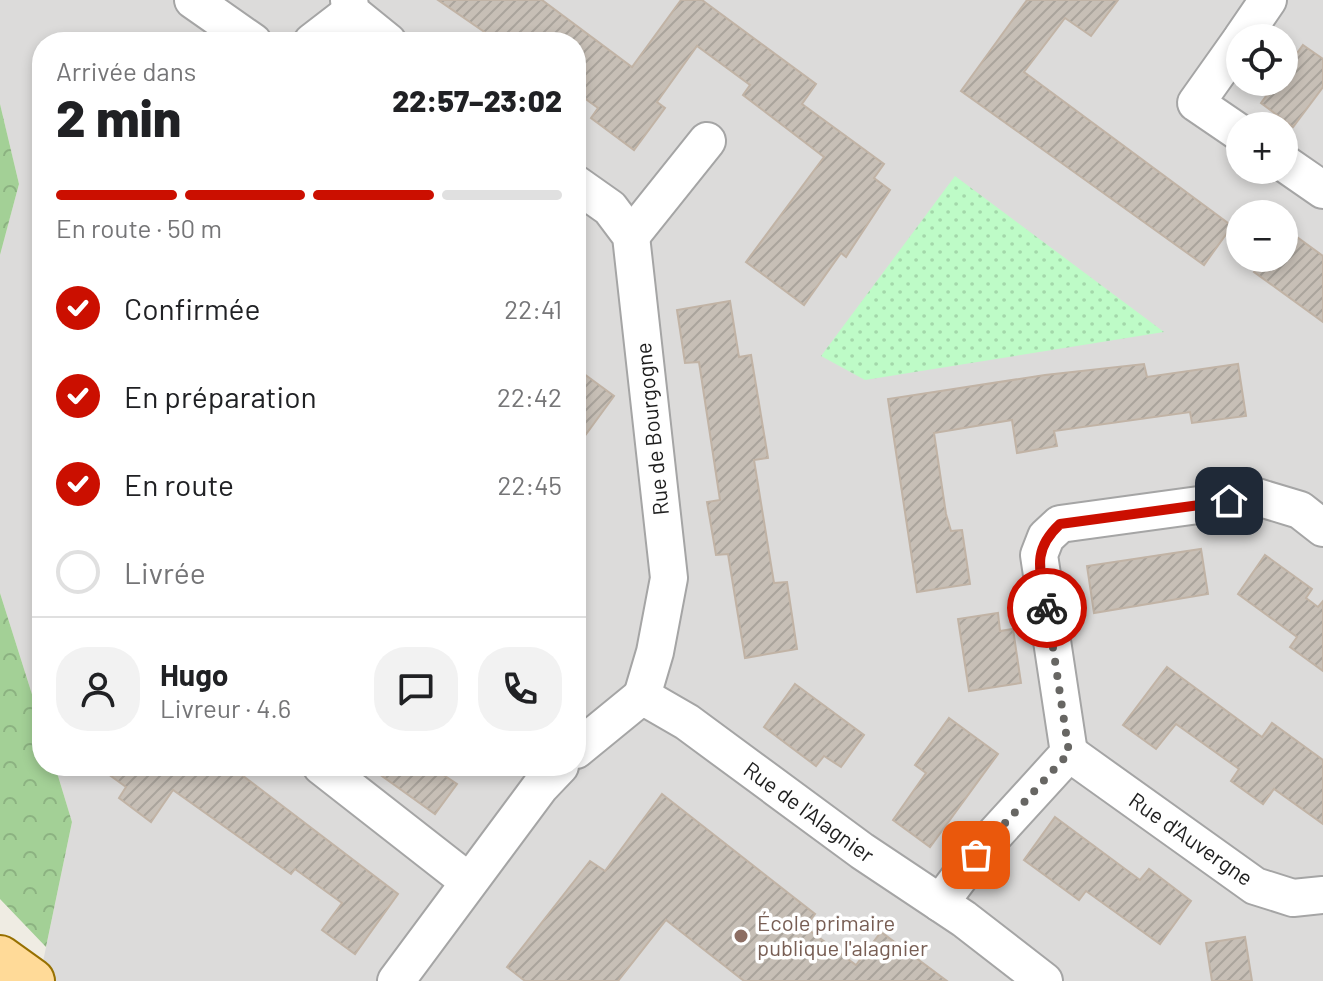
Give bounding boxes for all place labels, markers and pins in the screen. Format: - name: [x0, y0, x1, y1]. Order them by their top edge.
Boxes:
- pin: [1195, 467, 1263, 535]
- pin: [942, 821, 1010, 889]
- place label: École primaire publique l'alagnier: [757, 909, 928, 960]
- marker: École primaire publique l'alagnier: [732, 927, 750, 945]

